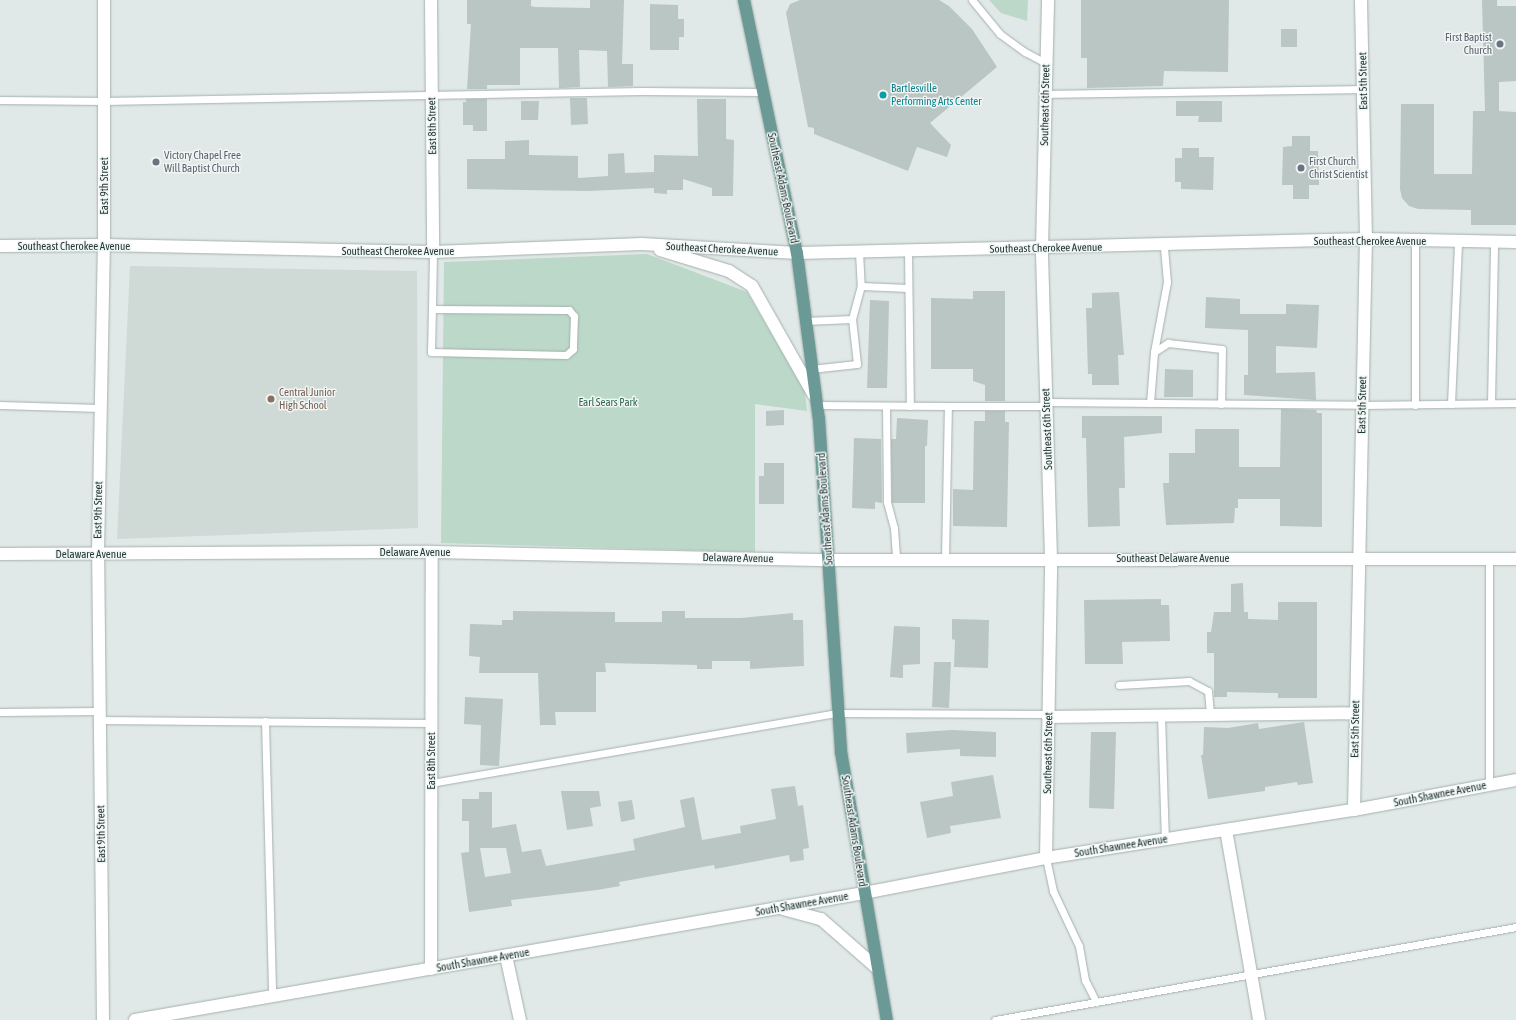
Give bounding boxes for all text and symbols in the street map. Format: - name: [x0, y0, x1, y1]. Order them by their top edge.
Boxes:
- place label: First Baptist Church: [1445, 31, 1492, 57]
- marker: First Baptist Church: [1495, 39, 1505, 49]
- street label: East 5th Street: [1356, 52, 1370, 110]
- street label: Southeast 6th Street: [1038, 64, 1052, 146]
- place label: Bartlesville Performing Arts Center: [891, 82, 982, 108]
- marker: Bartlesville Performing Arts Center: [878, 90, 888, 100]
- street label: East 8th Street: [425, 97, 439, 155]
- street label: Southeast Adams Boulevard: [765, 132, 801, 244]
- place label: Victory Chapel Free Will Baptist Church: [164, 149, 241, 175]
- place label: First Church Christ Scientist: [1309, 155, 1368, 181]
- street label: East 9th Street: [97, 157, 111, 215]
- marker: Victory Chapel Free Will Baptist Church: [151, 157, 161, 167]
- marker: First Church Christ Scientist: [1296, 163, 1306, 173]
- street label: Southeast Cherokee Avenue: [1314, 234, 1426, 248]
- street label: Southeast Cherokee Avenue: [18, 239, 130, 253]
- street label: Southeast Cherokee Avenue: [665, 239, 779, 259]
- street label: Southeast Cherokee Avenue: [990, 240, 1102, 256]
- street label: Southeast Cherokee Avenue: [342, 244, 454, 258]
- street label: East 5th Street: [1355, 376, 1369, 434]
- place label: Central Junior High School: [279, 386, 335, 412]
- street label: Southeast 6th Street: [1039, 388, 1055, 470]
- marker: Central Junior High School: [266, 394, 276, 404]
- park label: Earl Sears Park: [578, 395, 638, 409]
- street label: Southeast Adams Boulevard: [814, 452, 836, 566]
- street label: East 9th Street: [91, 481, 105, 539]
- street label: Delaware Avenue: [380, 545, 450, 559]
- street label: Delaware Avenue: [56, 547, 126, 561]
- street label: Delaware Avenue: [702, 551, 774, 565]
- street label: Southeast Delaware Avenue: [1116, 551, 1230, 565]
- street label: East 5th Street: [1348, 700, 1362, 758]
- street label: Southeast 6th Street: [1041, 712, 1055, 794]
- street label: East 8th Street: [424, 732, 438, 790]
- street label: Southeast Adams Boulevard: [839, 774, 869, 888]
- street label: South Shawnee Avenue: [1393, 779, 1487, 809]
- street label: East 9th Street: [94, 805, 108, 863]
- street label: South Shawnee Avenue: [1074, 832, 1168, 860]
- street label: South Shawnee Avenue: [755, 889, 849, 919]
- street label: South Shawnee Avenue: [436, 945, 530, 975]

